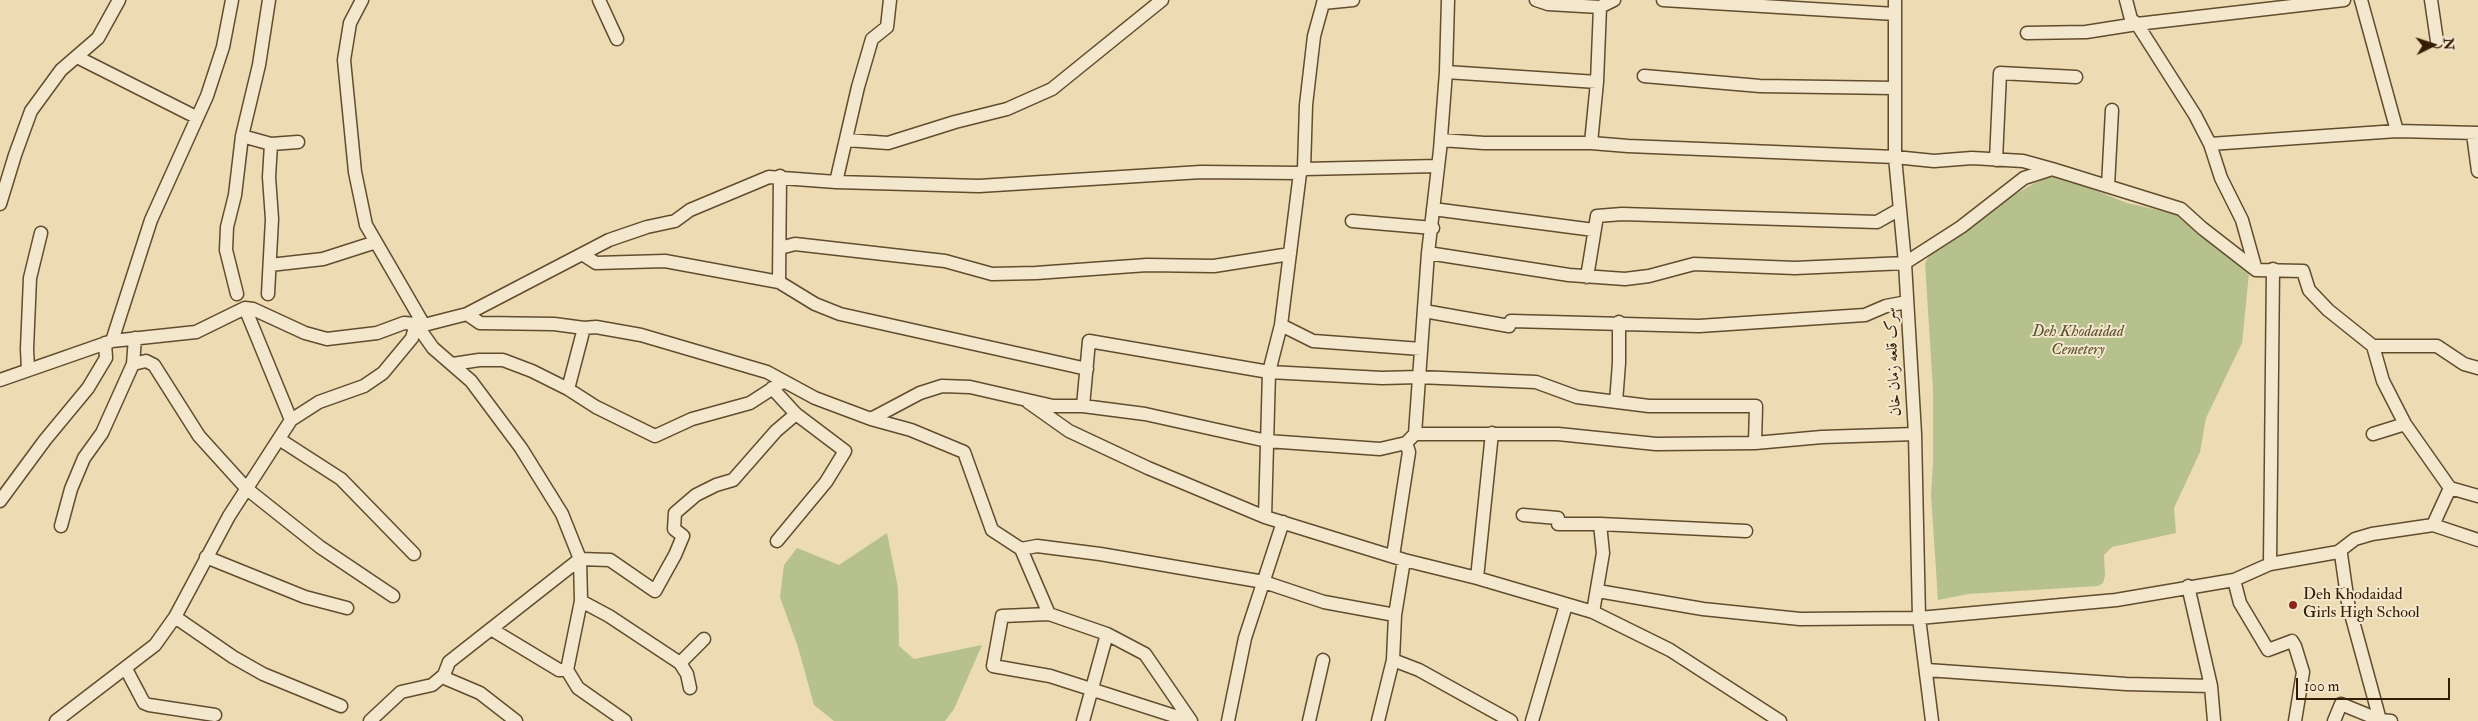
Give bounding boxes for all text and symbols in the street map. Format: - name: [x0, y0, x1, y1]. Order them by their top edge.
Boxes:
- north arrow: [2408, 20, 2458, 70]
- text: N: [2440, 37, 2457, 51]
- street label: سرک قلعه زمان خان: [1882, 307, 1906, 417]
- park label: Deh Khodaidad Cemetery: [2032, 323, 2124, 361]
- place label: Deh Khodaidad Girls High School: [2303, 586, 2420, 624]
- marker: Deh Khodaidad Girls High School: [2287, 599, 2299, 611]
- scale bar: [2298, 668, 2452, 700]
- text: 100 m: [2304, 677, 2339, 696]

